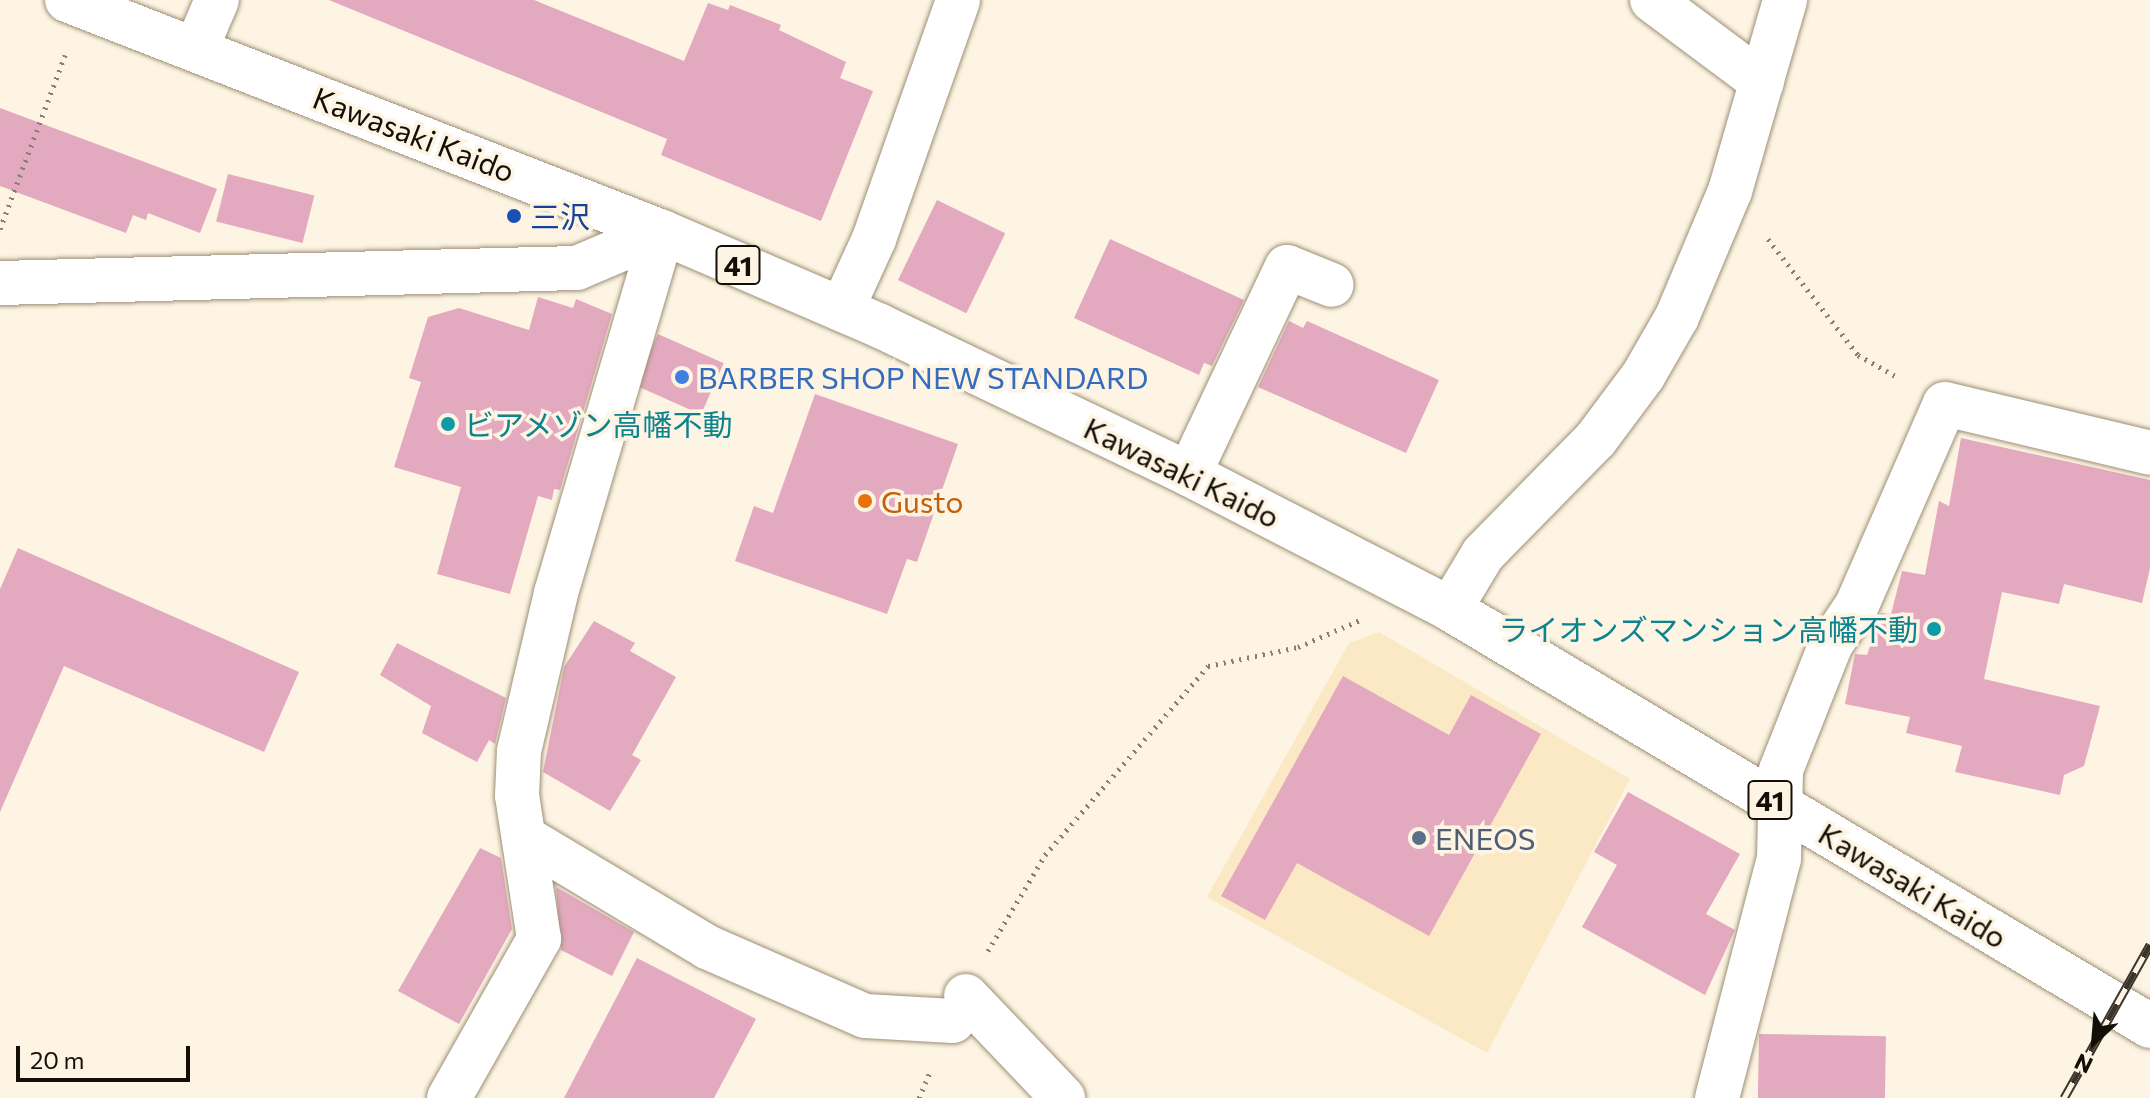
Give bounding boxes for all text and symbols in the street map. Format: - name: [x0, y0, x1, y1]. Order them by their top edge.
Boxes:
- street label: Kawasaki Kaido: [308, 79, 520, 189]
- place label: 三沢: [530, 198, 590, 234]
- marker: 三沢: [505, 207, 523, 225]
- road number: 41: [714, 241, 762, 289]
- place label: BARBER SHOP NEW STANDARD: [698, 359, 1148, 395]
- marker: BARBER SHOP NEW STANDARD: [673, 368, 691, 386]
- place label: ビアメゾン高幡不動: [464, 406, 734, 442]
- street label: Kawasaki Kaido: [1079, 409, 1285, 535]
- marker: ビアメゾン高幡不動: [439, 415, 457, 433]
- place label: Gusto: [881, 483, 963, 519]
- marker: Gusto: [856, 492, 874, 510]
- place label: ライオンズマンション高幡不動: [1498, 611, 1918, 647]
- marker: ライオンズマンション高幡不動: [1925, 620, 1943, 638]
- road number: 41: [1746, 776, 1794, 824]
- street label: Kawasaki Kaido: [1813, 815, 2013, 955]
- place label: ENEOS: [1435, 820, 1535, 856]
- marker: ENEOS: [1410, 829, 1428, 847]
- north arrow: [2054, 1002, 2134, 1082]
- scale bar: [20, 1030, 194, 1080]
- text: 20 m: [30, 1045, 84, 1074]
- text: N: [2070, 1048, 2097, 1080]

